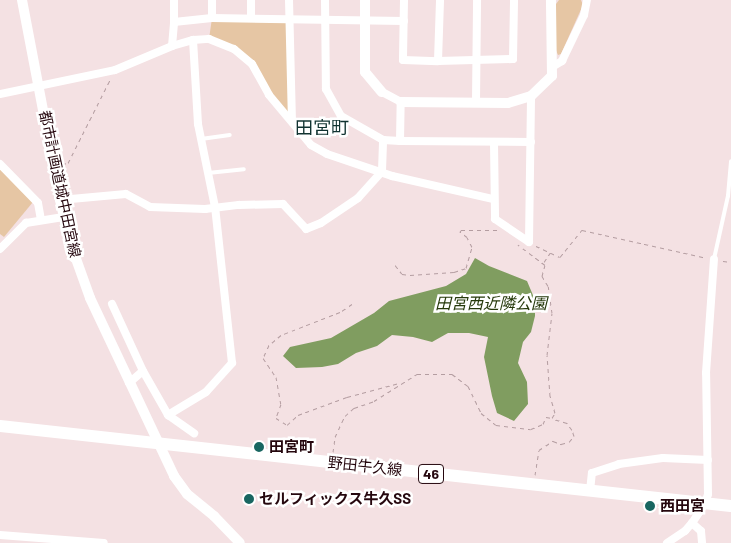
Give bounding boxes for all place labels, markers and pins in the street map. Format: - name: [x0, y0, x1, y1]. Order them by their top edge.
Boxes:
- place label: 田宮町: [269, 438, 314, 456]
- marker: 田宮町: [253, 441, 265, 453]
- place label: セルフィックス牛久SS: [259, 490, 412, 508]
- marker: セルフィックス牛久SS: [243, 493, 255, 505]
- place label: 西田宮: [660, 497, 705, 515]
- marker: 西田宮: [644, 500, 656, 512]

